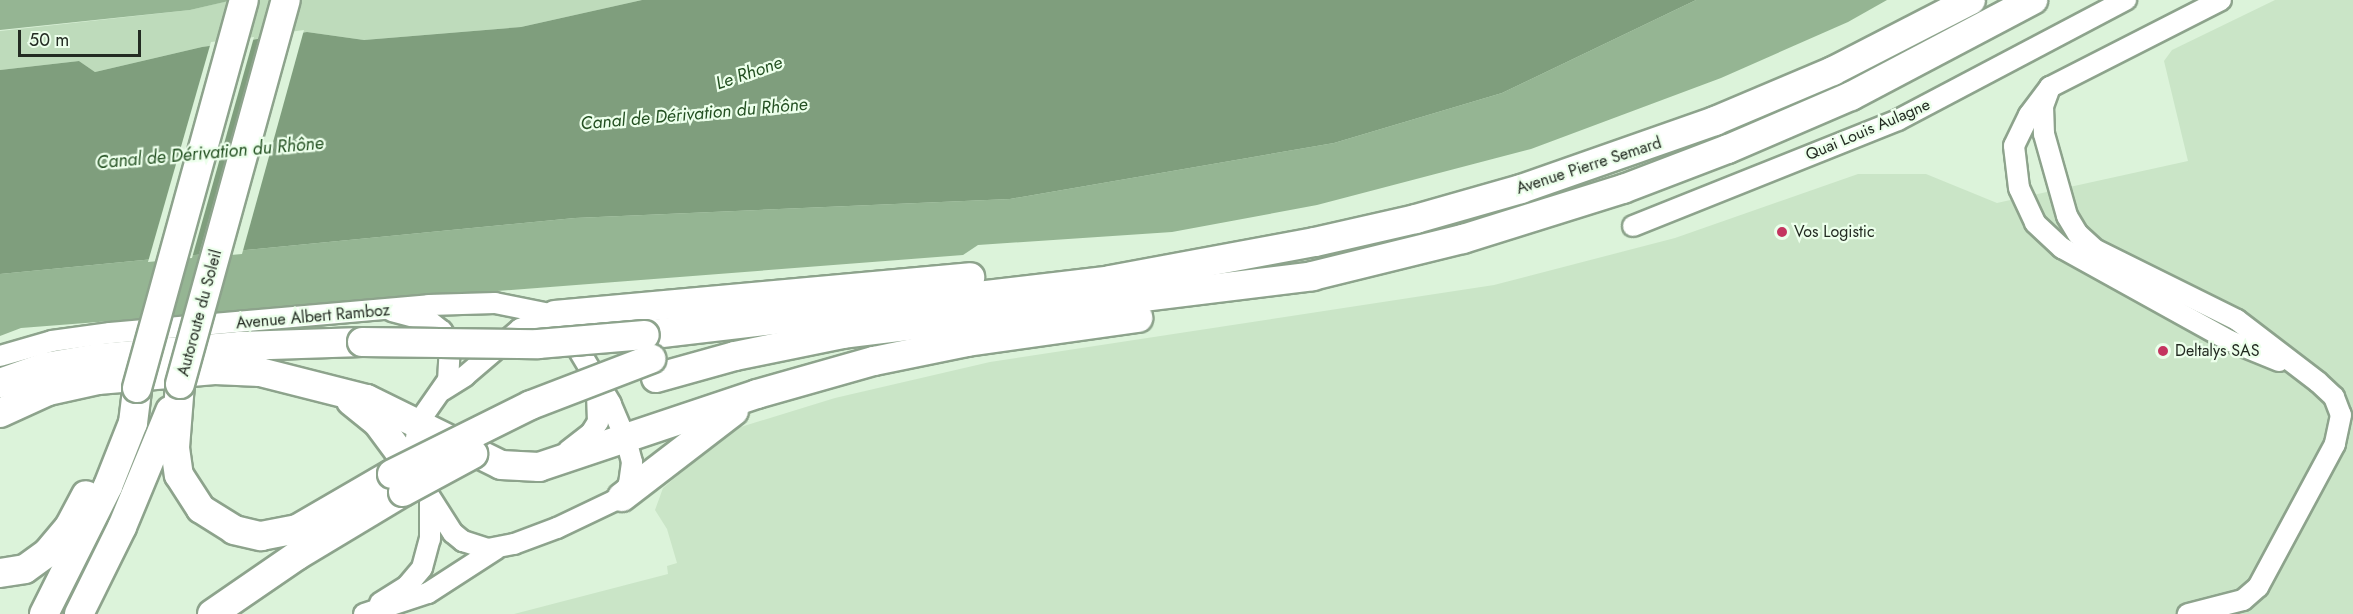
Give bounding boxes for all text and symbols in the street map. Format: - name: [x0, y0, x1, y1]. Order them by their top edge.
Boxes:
- scale bar: [21, 18, 144, 56]
- text: 50 m: [29, 27, 69, 53]
- water label: Le Rhone: [713, 52, 785, 94]
- water label: Canal de Dérivation du Rhône: [580, 93, 808, 135]
- street label: Quai Louis Aulagne: [1803, 95, 1933, 165]
- water label: Canal de Dérivation du Rhône: [96, 132, 324, 174]
- street label: Avenue Pierre Semard: [1514, 133, 1664, 199]
- place label: Vos Logistic: [1794, 222, 1875, 242]
- marker: Vos Logistic: [1775, 225, 1789, 239]
- street label: Autoroute du Soleil: [174, 248, 226, 378]
- street label: Avenue Albert Ramboz: [235, 301, 391, 333]
- place label: Deltalys SAS: [2175, 341, 2259, 361]
- marker: Deltalys SAS: [2156, 344, 2170, 358]

